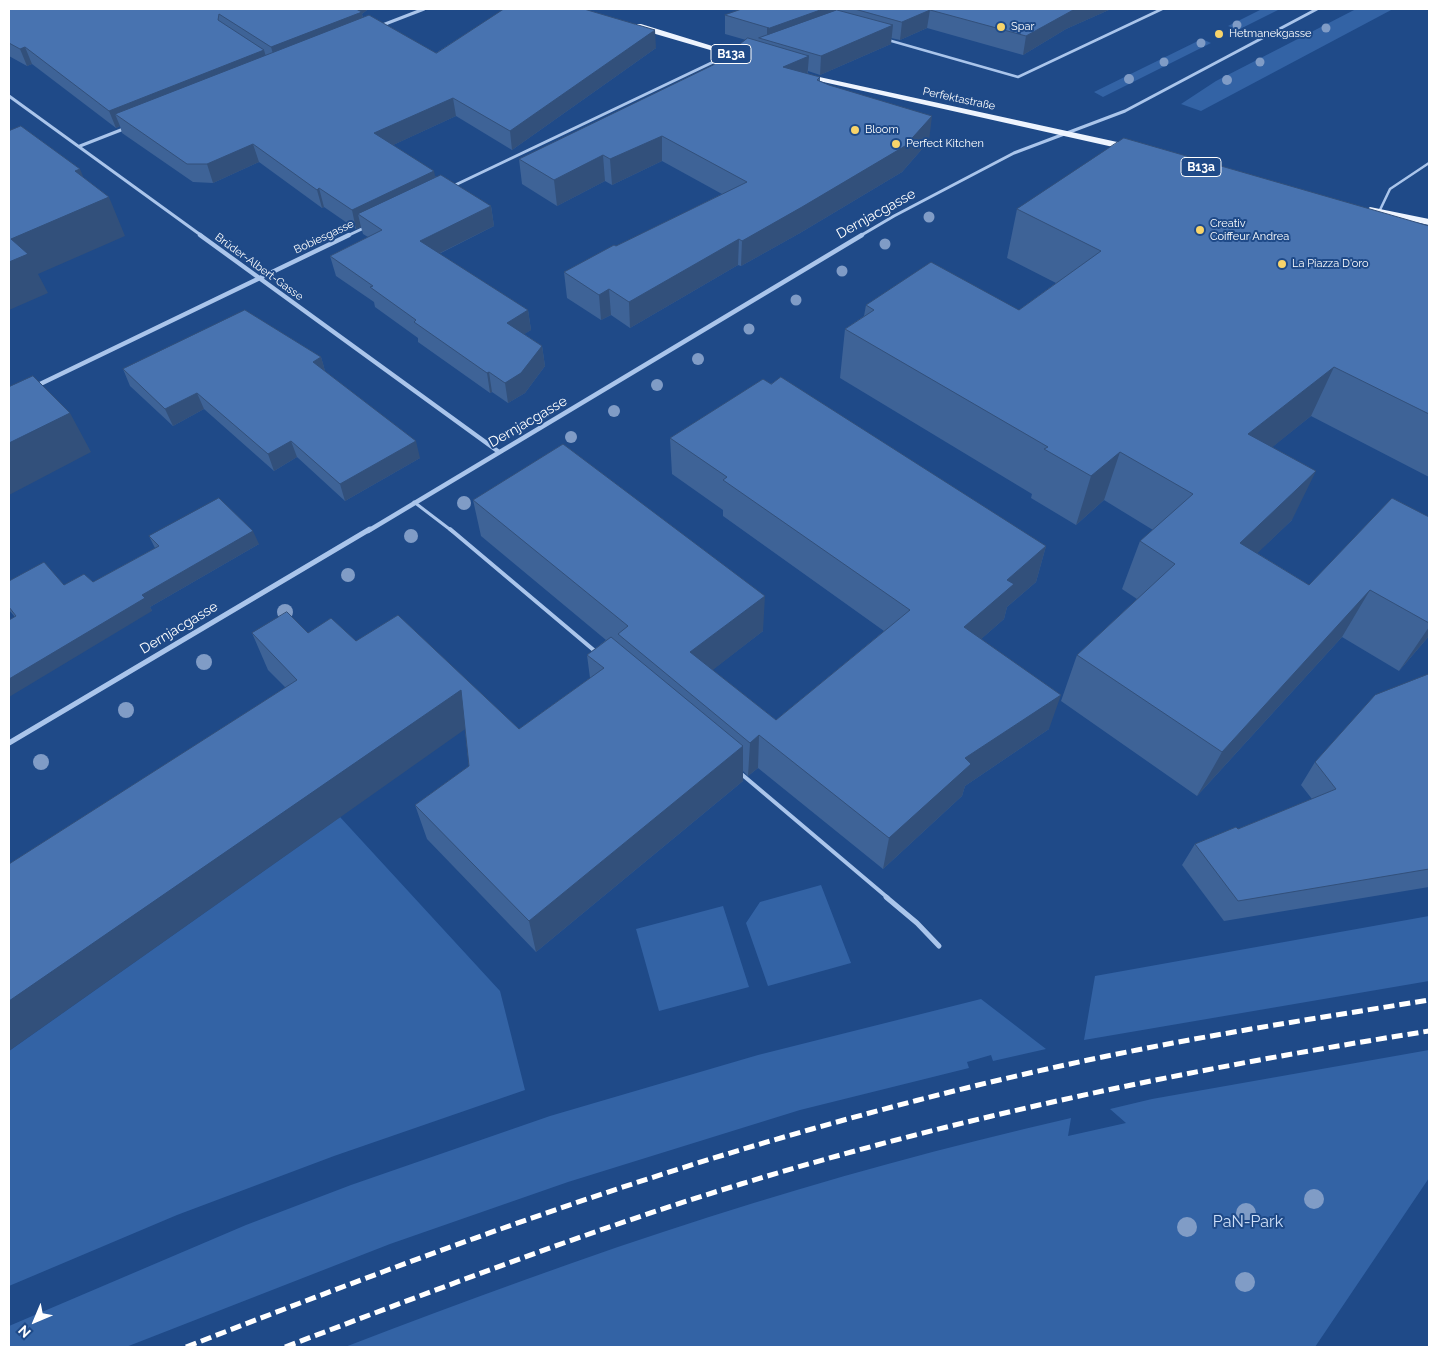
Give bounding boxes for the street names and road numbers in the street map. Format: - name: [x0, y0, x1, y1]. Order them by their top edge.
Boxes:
- road number: B13a: [711, 44, 751, 64]
- street label: Perfektastraße: [922, 85, 996, 113]
- road number: B13a: [1181, 158, 1221, 176]
- street label: Dernjacgasse: [834, 185, 918, 243]
- street label: Bobiesgasse: [292, 217, 356, 257]
- street label: Brüder-Albert-Gasse: [212, 231, 306, 303]
- street label: Dernjacgasse: [486, 393, 570, 451]
- street label: Dernjacgasse: [137, 598, 221, 658]

